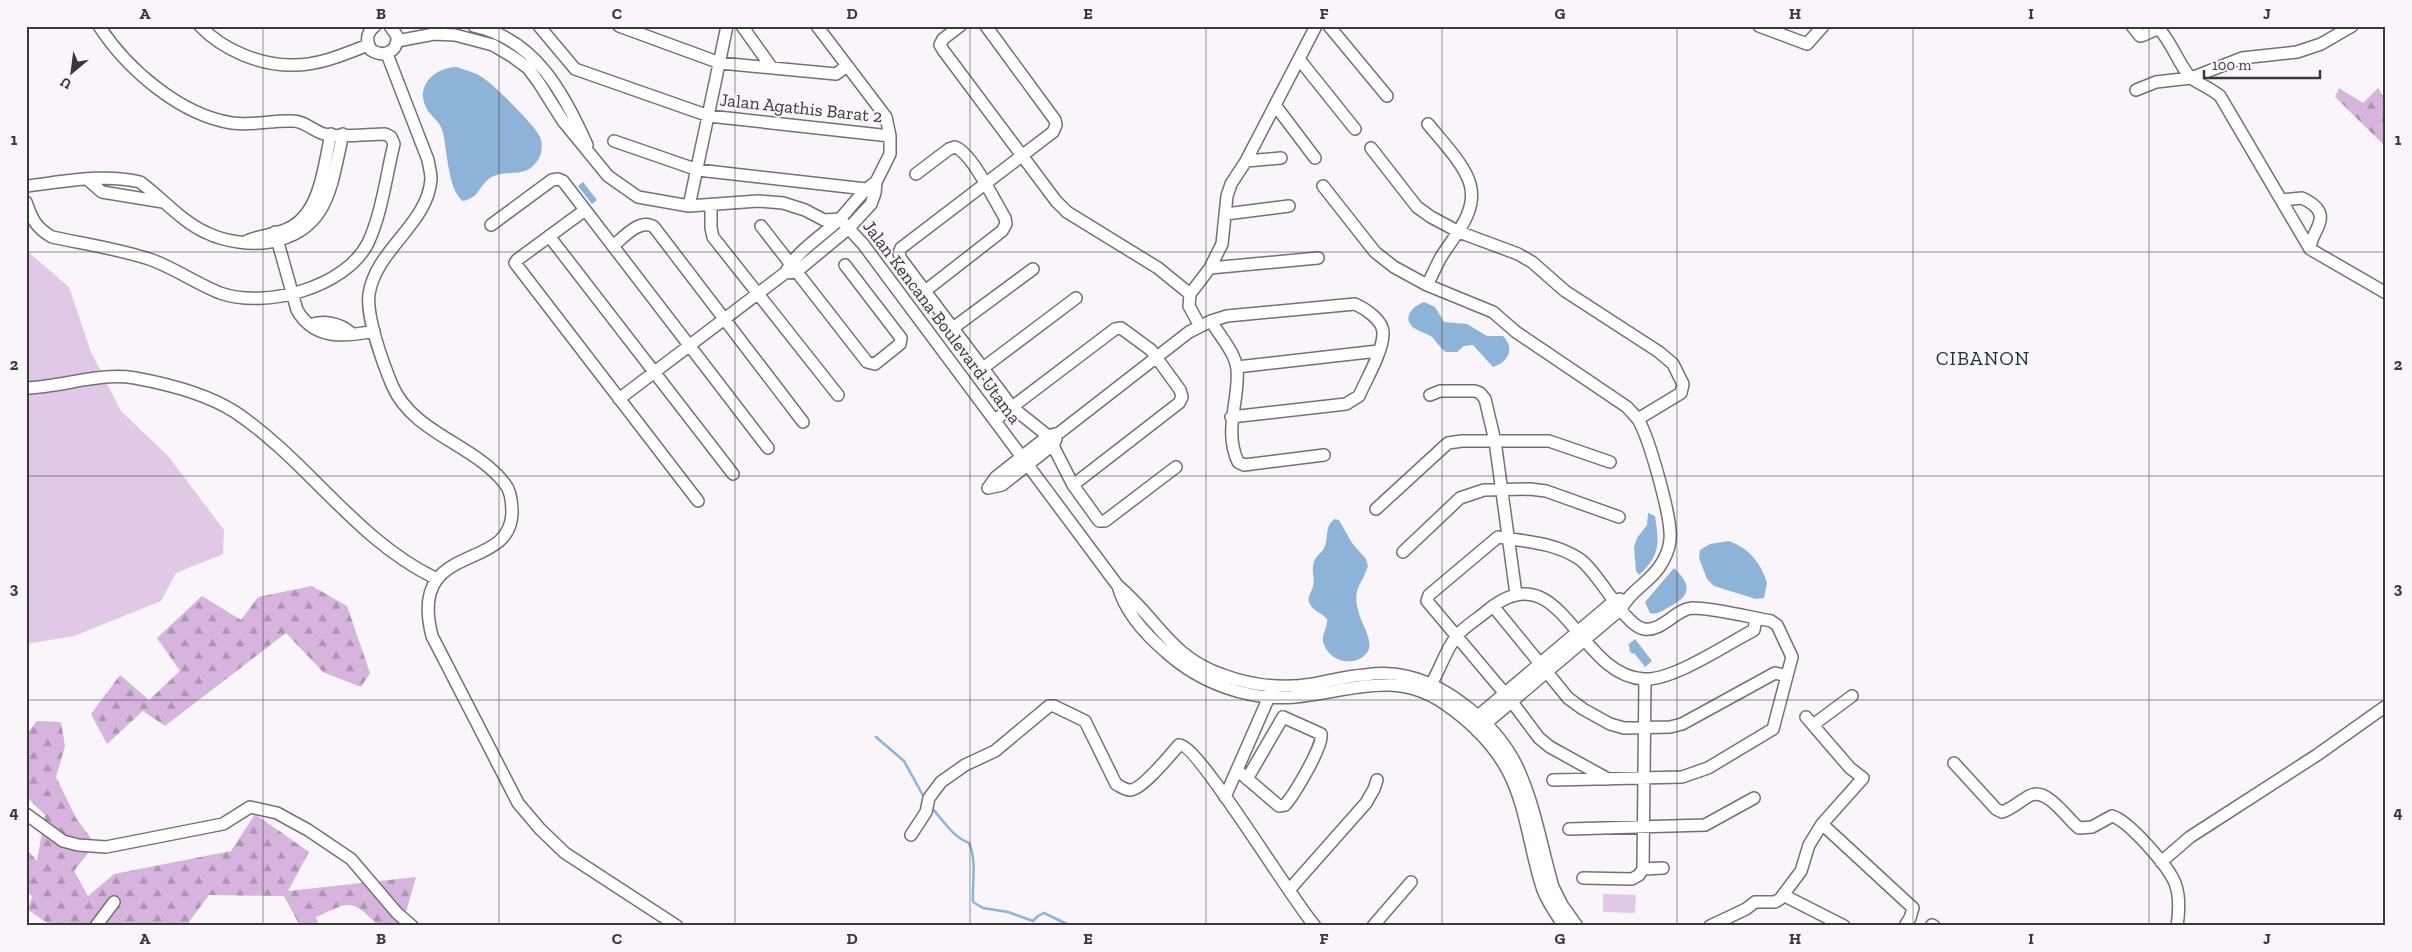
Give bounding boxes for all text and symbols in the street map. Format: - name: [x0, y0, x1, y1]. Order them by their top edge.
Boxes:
- text: A: [140, 4, 151, 23]
- text: B: [376, 4, 386, 23]
- text: C: [612, 4, 622, 23]
- text: D: [846, 4, 858, 23]
- text: E: [1083, 4, 1093, 23]
- text: F: [1319, 4, 1329, 23]
- text: G: [1555, 4, 1566, 23]
- text: H: [1789, 4, 1801, 23]
- text: I: [2028, 4, 2034, 23]
- text: J: [2263, 4, 2271, 23]
- north arrow: [48, 48, 98, 98]
- scale bar: [2204, 48, 2321, 80]
- text: 100 m: [2212, 56, 2251, 74]
- text: U: [57, 73, 74, 93]
- street label: Jalan Agathis Barat 2: [719, 89, 883, 127]
- text: 1: [11, 130, 18, 149]
- text: 1: [2395, 130, 2402, 149]
- street label: Jalan Kencana Boulevard Utama: [858, 216, 1026, 428]
- district label: CIBANON: [1936, 346, 2030, 370]
- text: 2: [10, 355, 19, 374]
- text: 2: [2394, 355, 2403, 374]
- text: 3: [10, 579, 19, 598]
- text: 3: [2394, 579, 2403, 598]
- text: 4: [9, 803, 19, 822]
- text: 4: [2393, 803, 2403, 822]
- text: A: [140, 929, 151, 948]
- text: B: [376, 929, 386, 948]
- text: C: [612, 929, 622, 948]
- text: D: [846, 929, 858, 948]
- text: E: [1083, 929, 1093, 948]
- text: F: [1319, 929, 1329, 948]
- text: G: [1555, 929, 1566, 948]
- text: H: [1789, 929, 1801, 948]
- text: I: [2028, 929, 2034, 948]
- text: J: [2263, 929, 2271, 948]

